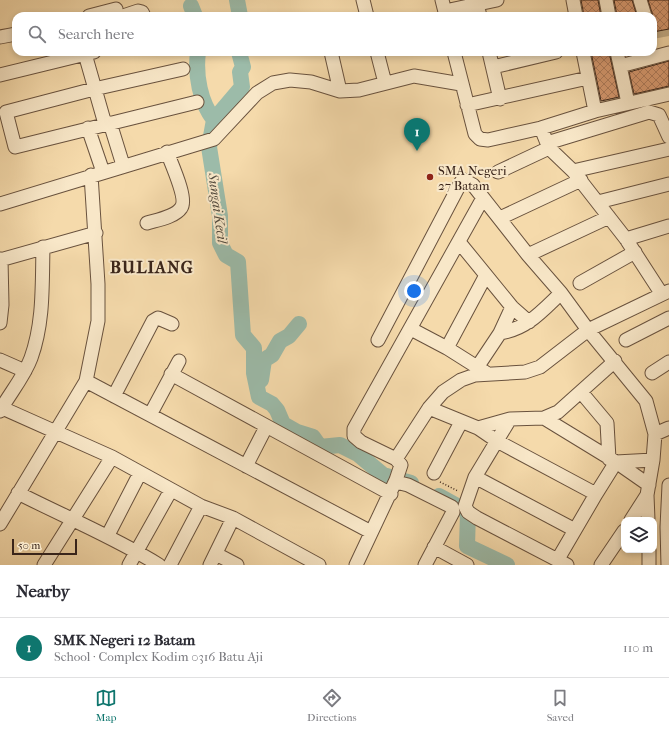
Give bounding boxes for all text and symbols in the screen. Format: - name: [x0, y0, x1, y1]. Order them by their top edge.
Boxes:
- search box: [12, 12, 657, 56]
- icon: search: [26, 23, 48, 45]
- text: Search here: [58, 25, 134, 43]
- pin: 1: [404, 118, 430, 151]
- place label: SMA Negeri 27 Batam: [438, 163, 507, 193]
- water label: Sungai Kecil: [204, 171, 231, 246]
- marker: SMA Negeri 27 Batam: [425, 172, 435, 182]
- district label: BULIANG: [110, 257, 194, 277]
- your location: [404, 281, 424, 301]
- map controls: [621, 517, 657, 553]
- button: layers: [621, 517, 657, 553]
- scale bar: [12, 537, 77, 556]
- text: 50 m: [18, 539, 40, 552]
- text: Nearby: [16, 581, 70, 601]
- text: SMK Negeri 12 Batam: [54, 631, 195, 649]
- text: 1: [27, 640, 31, 655]
- text: 110 m: [623, 640, 653, 655]
- text: School · Complex Kodim 0316 Batu Aji: [54, 649, 263, 664]
- tab: Map: [95, 687, 117, 724]
- tab: Directions: [307, 687, 357, 724]
- tab: Saved: [547, 687, 574, 724]

